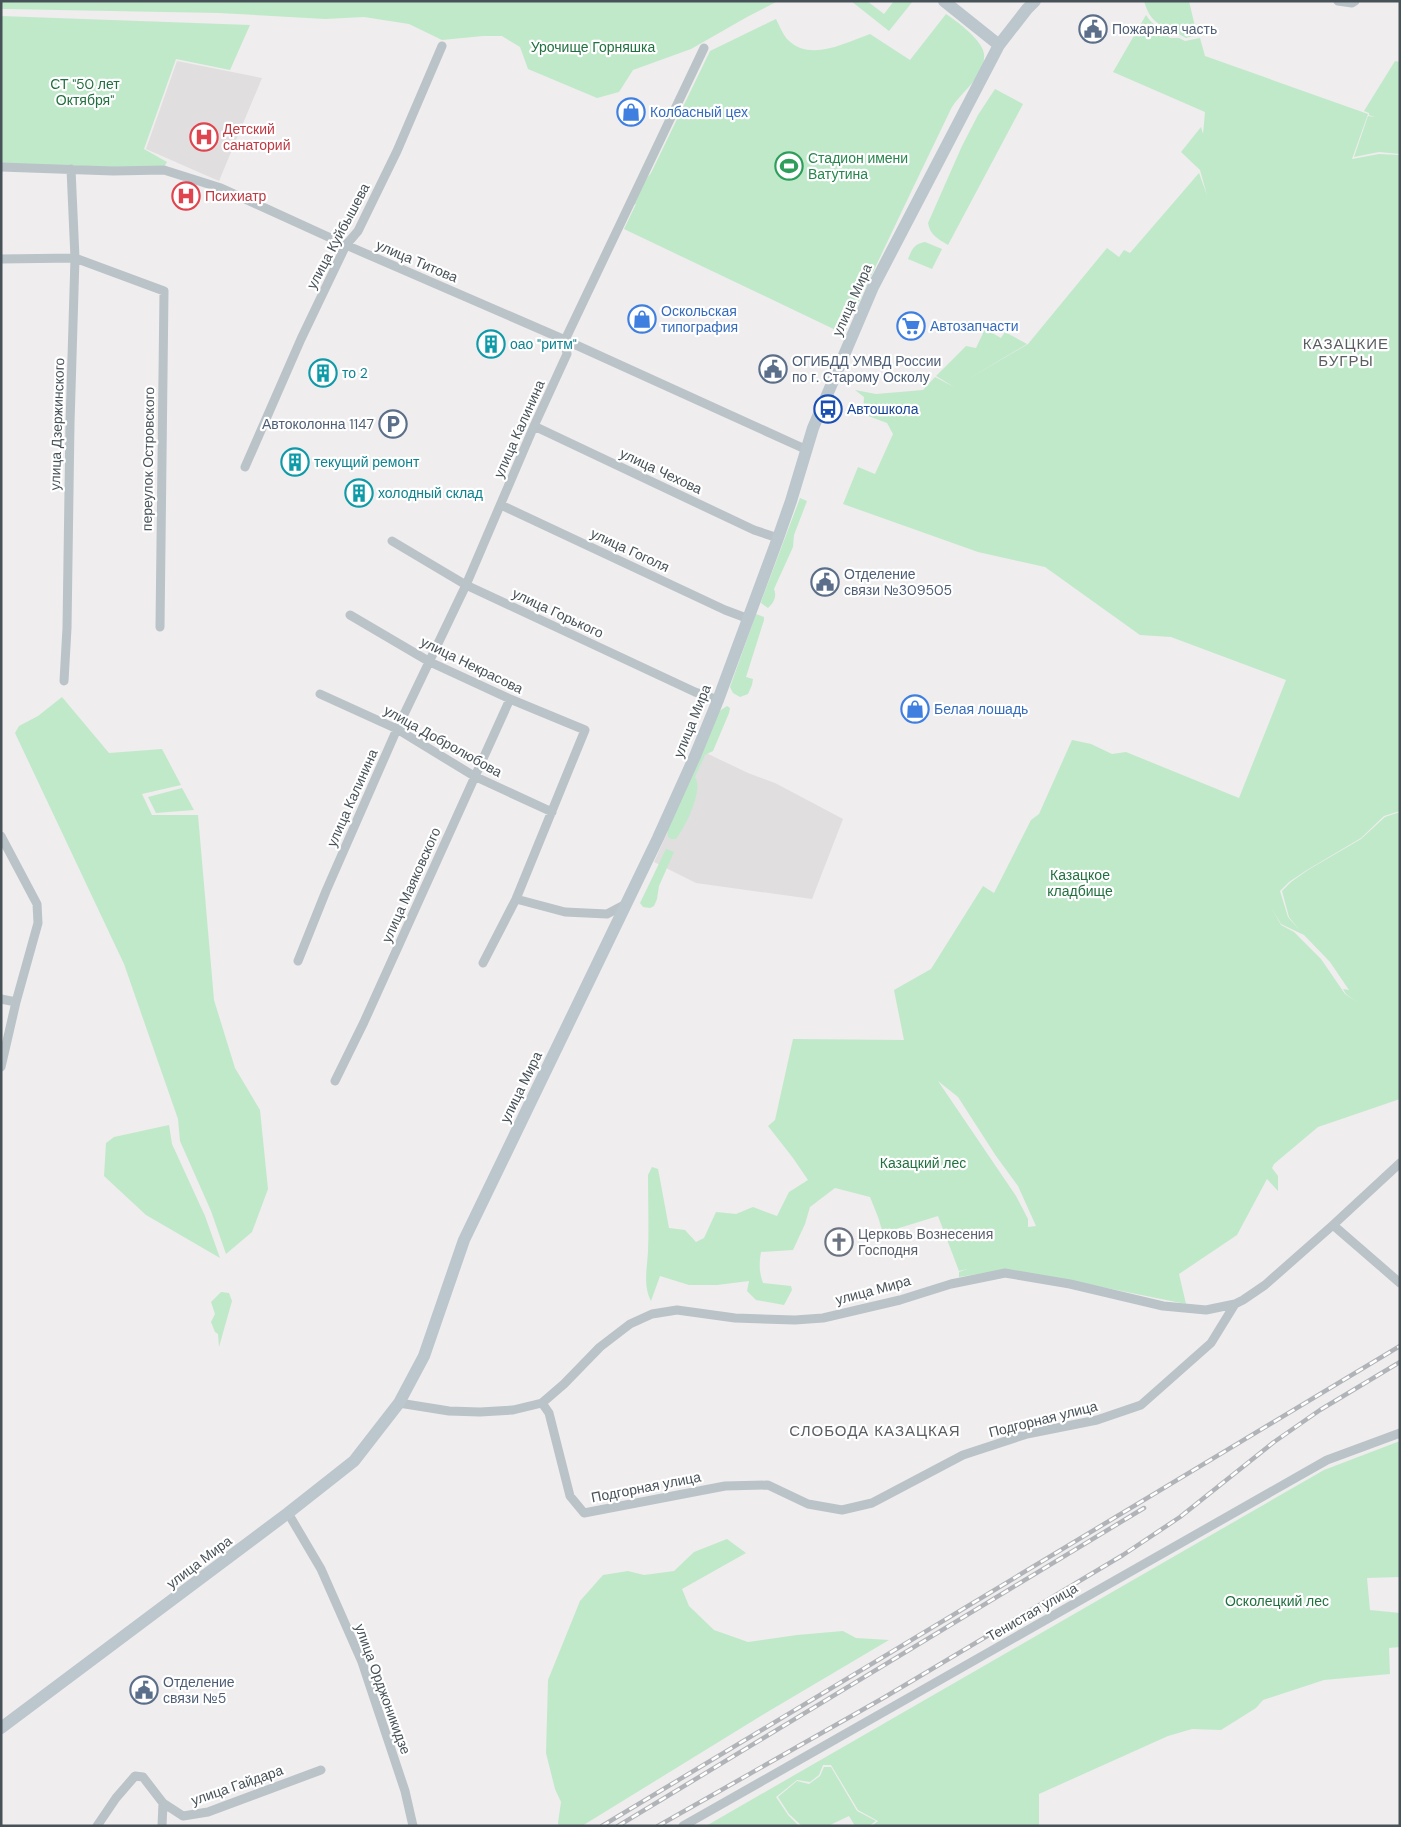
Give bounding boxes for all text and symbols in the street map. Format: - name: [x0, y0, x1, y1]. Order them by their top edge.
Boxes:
- public building icon: Пожарная часть: [1078, 14, 1108, 44]
- place label: Пожарная часть: [1112, 20, 1217, 38]
- park label: Урочище Горняшка: [531, 38, 655, 56]
- park label: СТ "50 лет Октября": [50, 75, 120, 109]
- shop icon: Колбасный цех: [616, 97, 646, 127]
- place label: Колбасный цех: [650, 103, 748, 121]
- place label: Детский санаторий: [223, 120, 290, 154]
- hospital icon: Детский санаторий: [189, 122, 219, 152]
- place label: Стадион имени Ватутина: [808, 149, 908, 183]
- sports icon: Стадион имени Ватутина: [774, 151, 804, 181]
- street label: улица Куйбышева: [303, 180, 374, 292]
- hospital icon: Психиатр: [171, 181, 201, 211]
- place label: Психиатр: [205, 187, 267, 205]
- street label: улица Титова: [373, 236, 461, 286]
- street label: улица Мира: [828, 261, 876, 339]
- place label: Оскольская типография: [661, 302, 738, 336]
- shop icon: Оскольская типография: [627, 304, 657, 334]
- supermarket icon: Автозапчасти: [896, 311, 926, 341]
- place label: Автозапчасти: [930, 317, 1018, 335]
- building icon: оао "ритм": [476, 329, 506, 359]
- district label: КАЗАЦКИЕ БУГРЫ: [1303, 334, 1389, 371]
- place label: оао "ритм": [510, 335, 577, 353]
- place label: ОГИБДД УМВД России по г. Старому Осколу: [792, 352, 941, 386]
- public building icon: ОГИБДД УМВД России по г. Старому Осколу: [758, 354, 788, 384]
- street label: улица Дзержинского: [46, 357, 68, 491]
- building icon: то 2: [308, 358, 338, 388]
- place label: то 2: [342, 364, 368, 382]
- street label: улица Калинина: [489, 377, 549, 481]
- street label: переулок Островского: [138, 387, 158, 531]
- bus stop icon: Автошкола: [813, 394, 843, 424]
- place label: Автошкола: [847, 400, 919, 418]
- parking icon: Автоколонна 1147: [378, 409, 408, 439]
- place label: Автоколонна 1147: [262, 415, 374, 433]
- street label: улица Чехова: [617, 444, 705, 498]
- building icon: текущий ремонт: [280, 447, 310, 477]
- place label: текущий ремонт: [314, 453, 420, 471]
- building icon: холодный склад: [344, 478, 374, 508]
- place label: холодный склад: [378, 484, 483, 502]
- street label: улица Гоголя: [588, 524, 672, 576]
- place label: Отделение связи №309505: [844, 565, 952, 599]
- public building icon: Отделение связи №309505: [810, 567, 840, 597]
- street label: улица Горького: [510, 584, 607, 642]
- street label: улица Некрасова: [418, 632, 526, 698]
- street label: улица Мира: [669, 682, 715, 760]
- shop icon: Белая лошадь: [900, 694, 930, 724]
- place label: Белая лошадь: [934, 700, 1028, 718]
- street label: улица Добролюбова: [381, 701, 505, 781]
- street label: улица Калинина: [322, 746, 382, 850]
- street label: улица Маяковского: [377, 824, 445, 945]
- park label: Казацкое кладбище: [1047, 866, 1113, 900]
- street label: улица Мира: [496, 1048, 546, 1126]
- park label: Казацкий лес: [880, 1154, 966, 1172]
- place label: Церковь Вознесения Господня: [858, 1225, 993, 1259]
- church icon: Церковь Вознесения Господня: [824, 1227, 854, 1257]
- street label: улица Мира: [833, 1271, 913, 1309]
- street label: Подгорная улица: [987, 1397, 1099, 1441]
- district label: СЛОБОДА КАЗАЦКАЯ: [789, 1421, 961, 1441]
- street label: Подгорная улица: [590, 1467, 703, 1506]
- street label: улица Мира: [163, 1531, 235, 1592]
- street label: Тенистая улица: [983, 1579, 1081, 1645]
- park label: Осколецкий лес: [1225, 1592, 1329, 1610]
- street label: улица Орджоникидзе: [351, 1621, 415, 1757]
- place label: Отделение связи №5: [163, 1673, 235, 1707]
- public building icon: Отделение связи №5: [129, 1675, 159, 1705]
- street label: улица Гайдара: [189, 1761, 286, 1809]

